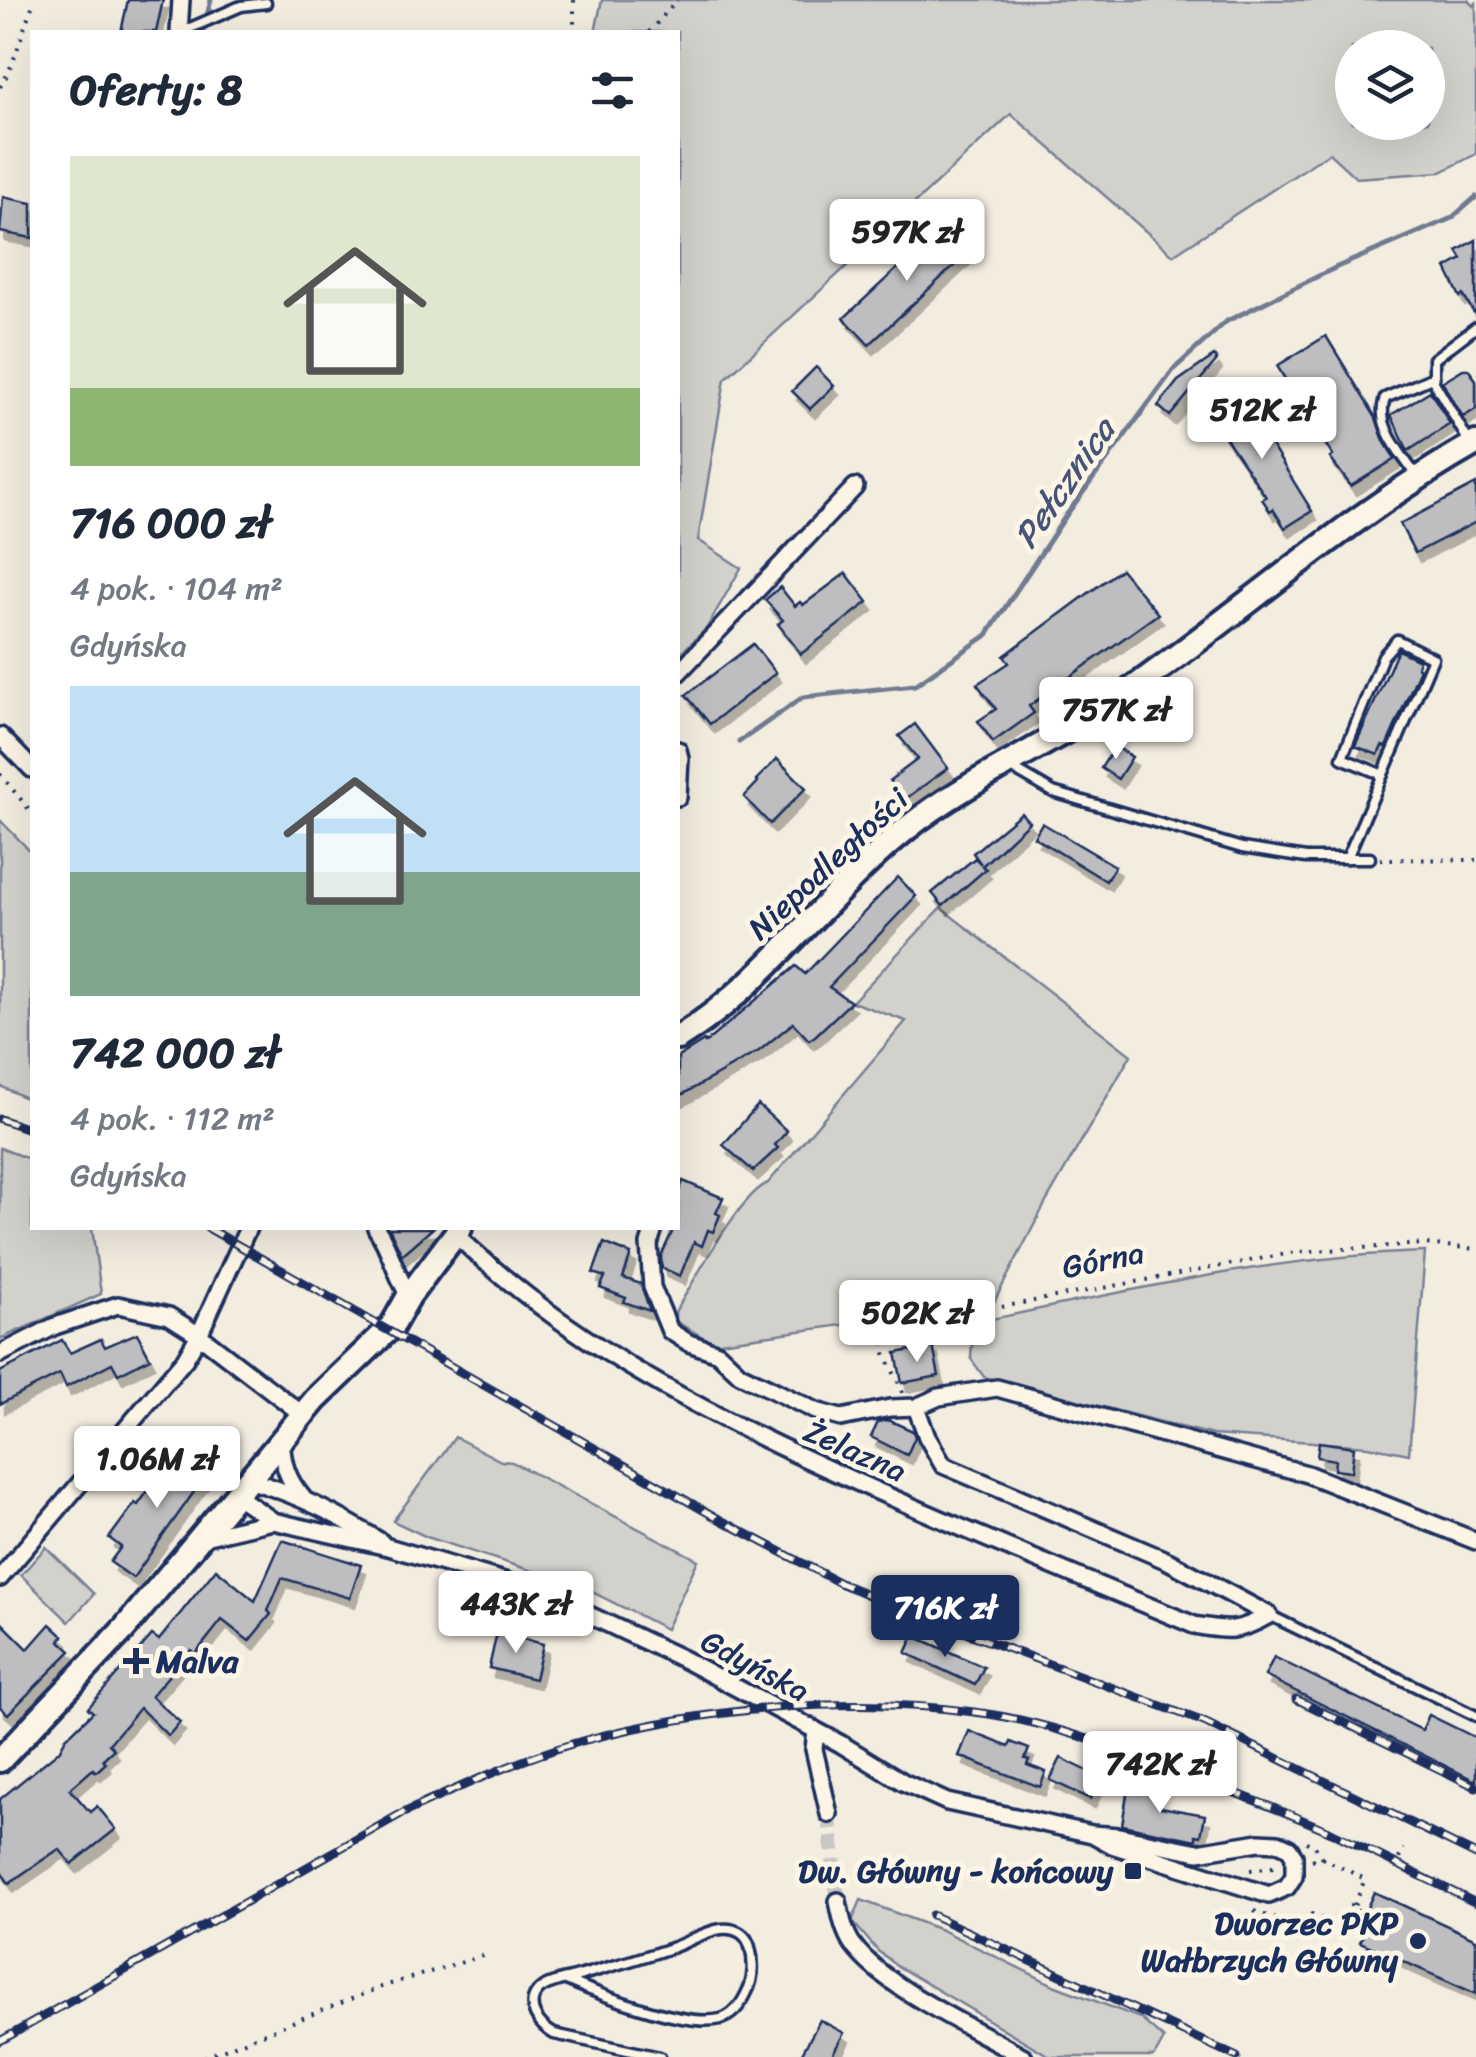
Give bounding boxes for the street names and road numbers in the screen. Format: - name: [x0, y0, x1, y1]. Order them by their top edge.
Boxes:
- street label: Niepodległości: [734, 772, 923, 955]
- street label: Górna: [1057, 1224, 1149, 1296]
- street label: Żelazna: [794, 1403, 916, 1499]
- street label: Gdyńska: [690, 1613, 820, 1719]

